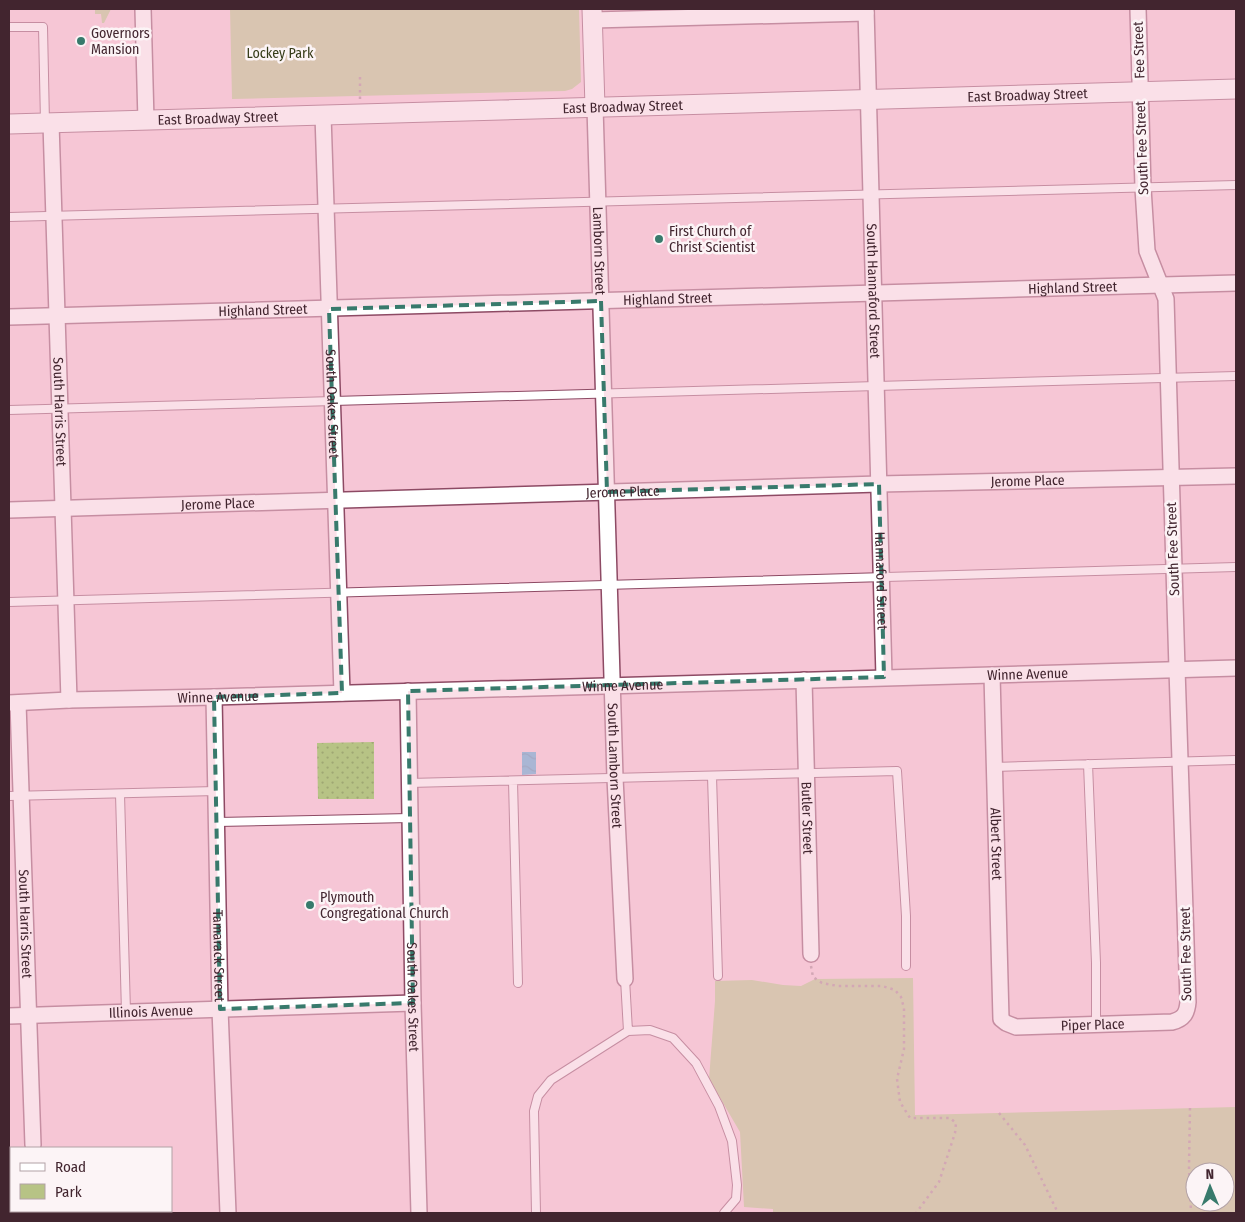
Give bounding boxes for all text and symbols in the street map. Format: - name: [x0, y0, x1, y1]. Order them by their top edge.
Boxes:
- street label: Fee Street: [1129, 21, 1148, 79]
- place label: Governors Mansion: [91, 25, 150, 58]
- marker: Governors Mansion: [75, 35, 87, 47]
- park label: Lockey Park: [247, 45, 314, 62]
- street label: East Broadway Street: [967, 85, 1088, 105]
- street label: East Broadway Street: [562, 96, 684, 117]
- street label: South Fee Street: [1132, 100, 1152, 195]
- street label: East Broadway Street: [157, 108, 279, 128]
- street label: Lamborn Street: [589, 206, 609, 296]
- place label: First Church of Christ Scientist: [669, 223, 755, 256]
- street label: South Hannaford Street: [863, 223, 884, 359]
- marker: First Church of Christ Scientist: [653, 233, 665, 245]
- street label: Highland Street: [1028, 278, 1118, 297]
- street label: Highland Street: [623, 289, 713, 308]
- street label: Highland Street: [218, 300, 308, 320]
- street label: South Oakes Street: [322, 349, 343, 459]
- street label: South Harris Street: [50, 357, 70, 467]
- street label: Jerome Place: [990, 471, 1065, 490]
- street label: Jerome Place: [585, 482, 660, 501]
- street label: Jerome Place: [181, 494, 255, 513]
- street label: South Fee Street: [1163, 501, 1183, 596]
- street label: Hannaford Street: [872, 531, 891, 631]
- street label: Winne Avenue: [987, 664, 1068, 684]
- street label: Winne Avenue: [582, 676, 664, 695]
- street label: Winne Avenue: [177, 687, 259, 706]
- street label: South Lamborn Street: [604, 703, 626, 829]
- street label: Butler Street: [798, 781, 817, 855]
- street label: Albert Street: [987, 807, 1006, 881]
- street label: South Harris Street: [15, 869, 36, 979]
- place label: Plymouth Congregational Church: [320, 889, 449, 922]
- marker: Plymouth Congregational Church: [304, 899, 316, 911]
- street label: South Fee Street: [1177, 906, 1195, 1001]
- street label: Tamarack Street: [210, 910, 228, 1002]
- street label: South Oakes Street: [404, 942, 423, 1052]
- street label: Illinois Avenue: [109, 1002, 193, 1021]
- street label: Piper Place: [1061, 1015, 1125, 1034]
- legend: [10, 1147, 172, 1212]
- text: Road: [55, 1158, 86, 1176]
- north arrow: [1185, 1162, 1235, 1212]
- text: N: [1205, 1166, 1214, 1183]
- text: Park: [55, 1183, 82, 1201]

